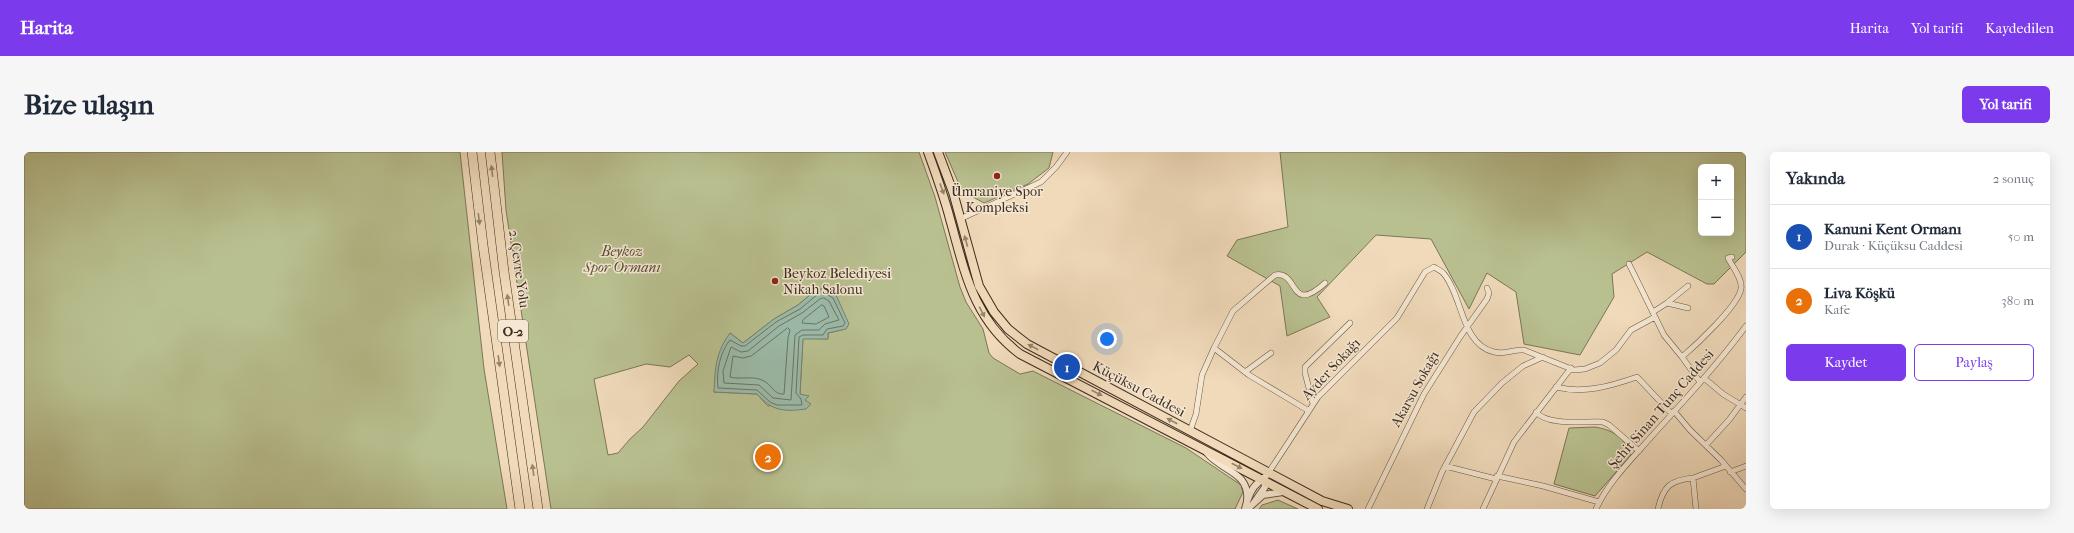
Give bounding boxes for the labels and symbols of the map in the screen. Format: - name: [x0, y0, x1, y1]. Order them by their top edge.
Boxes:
- one-way arrow: [488, 165, 495, 177]
- marker: Ümraniye Spor Kompleksi: [992, 171, 1002, 181]
- one-way arrow: [939, 183, 945, 195]
- place label: Ümraniye Spor Kompleksi: [951, 183, 1043, 216]
- one-way arrow: [476, 213, 483, 225]
- street label: 2. Çevre Yolu: [505, 229, 533, 309]
- one-way arrow: [963, 234, 969, 247]
- park label: Beykoz Spor Ormanı: [583, 243, 660, 276]
- place label: Beykoz Belediyesi Nikah Salonu: [783, 265, 891, 298]
- marker: Beykoz Belediyesi Nikah Salonu: [770, 276, 780, 286]
- one-way arrow: [505, 294, 511, 306]
- one-way arrow: [978, 306, 985, 318]
- road number: O-2: [498, 320, 528, 342]
- your location: [1097, 329, 1117, 349]
- street label: Ayder Sokağı: [1297, 335, 1364, 404]
- one-way arrow: [1027, 344, 1039, 351]
- street label: Şehit Sinan Tunç Caddesi: [1604, 346, 1718, 472]
- street label: Akarsu Sokağı: [1387, 348, 1443, 431]
- pin: 1: [1054, 352, 1080, 382]
- one-way arrow: [496, 355, 502, 367]
- street label: Küçüksu Caddesi: [1090, 357, 1188, 421]
- one-way arrow: [1091, 390, 1103, 396]
- one-way arrow: [1166, 418, 1178, 425]
- pin: 2: [755, 442, 781, 472]
- one-way arrow: [1231, 463, 1243, 470]
- one-way arrow: [530, 464, 536, 476]

